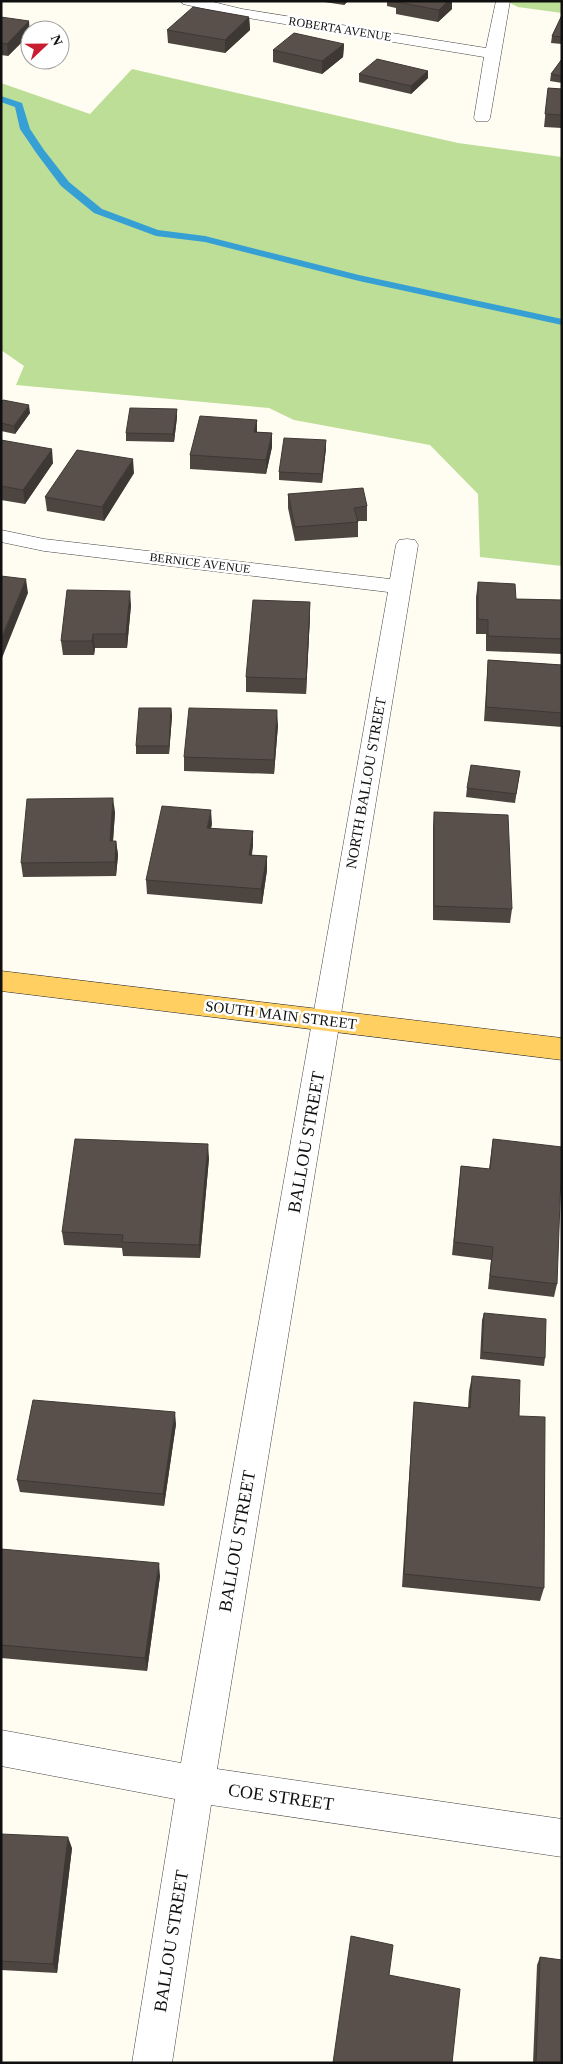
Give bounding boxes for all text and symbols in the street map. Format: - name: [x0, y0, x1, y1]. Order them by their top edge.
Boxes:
- street label: ROBERTA AVENUE: [288, 14, 392, 44]
- north arrow: [20, 20, 70, 70]
- text: N: [48, 33, 65, 48]
- street label: BERNICE AVENUE: [149, 550, 251, 576]
- street label: NORTH BALLOU STREET: [343, 696, 389, 870]
- street label: SOUTH MAIN STREET: [204, 998, 358, 1032]
- street label: BALLOU STREET: [284, 1070, 328, 1214]
- street label: BALLOU STREET: [215, 1469, 259, 1613]
- street label: COE STREET: [227, 1780, 335, 1814]
- street label: BALLOU STREET: [150, 1869, 192, 2013]

